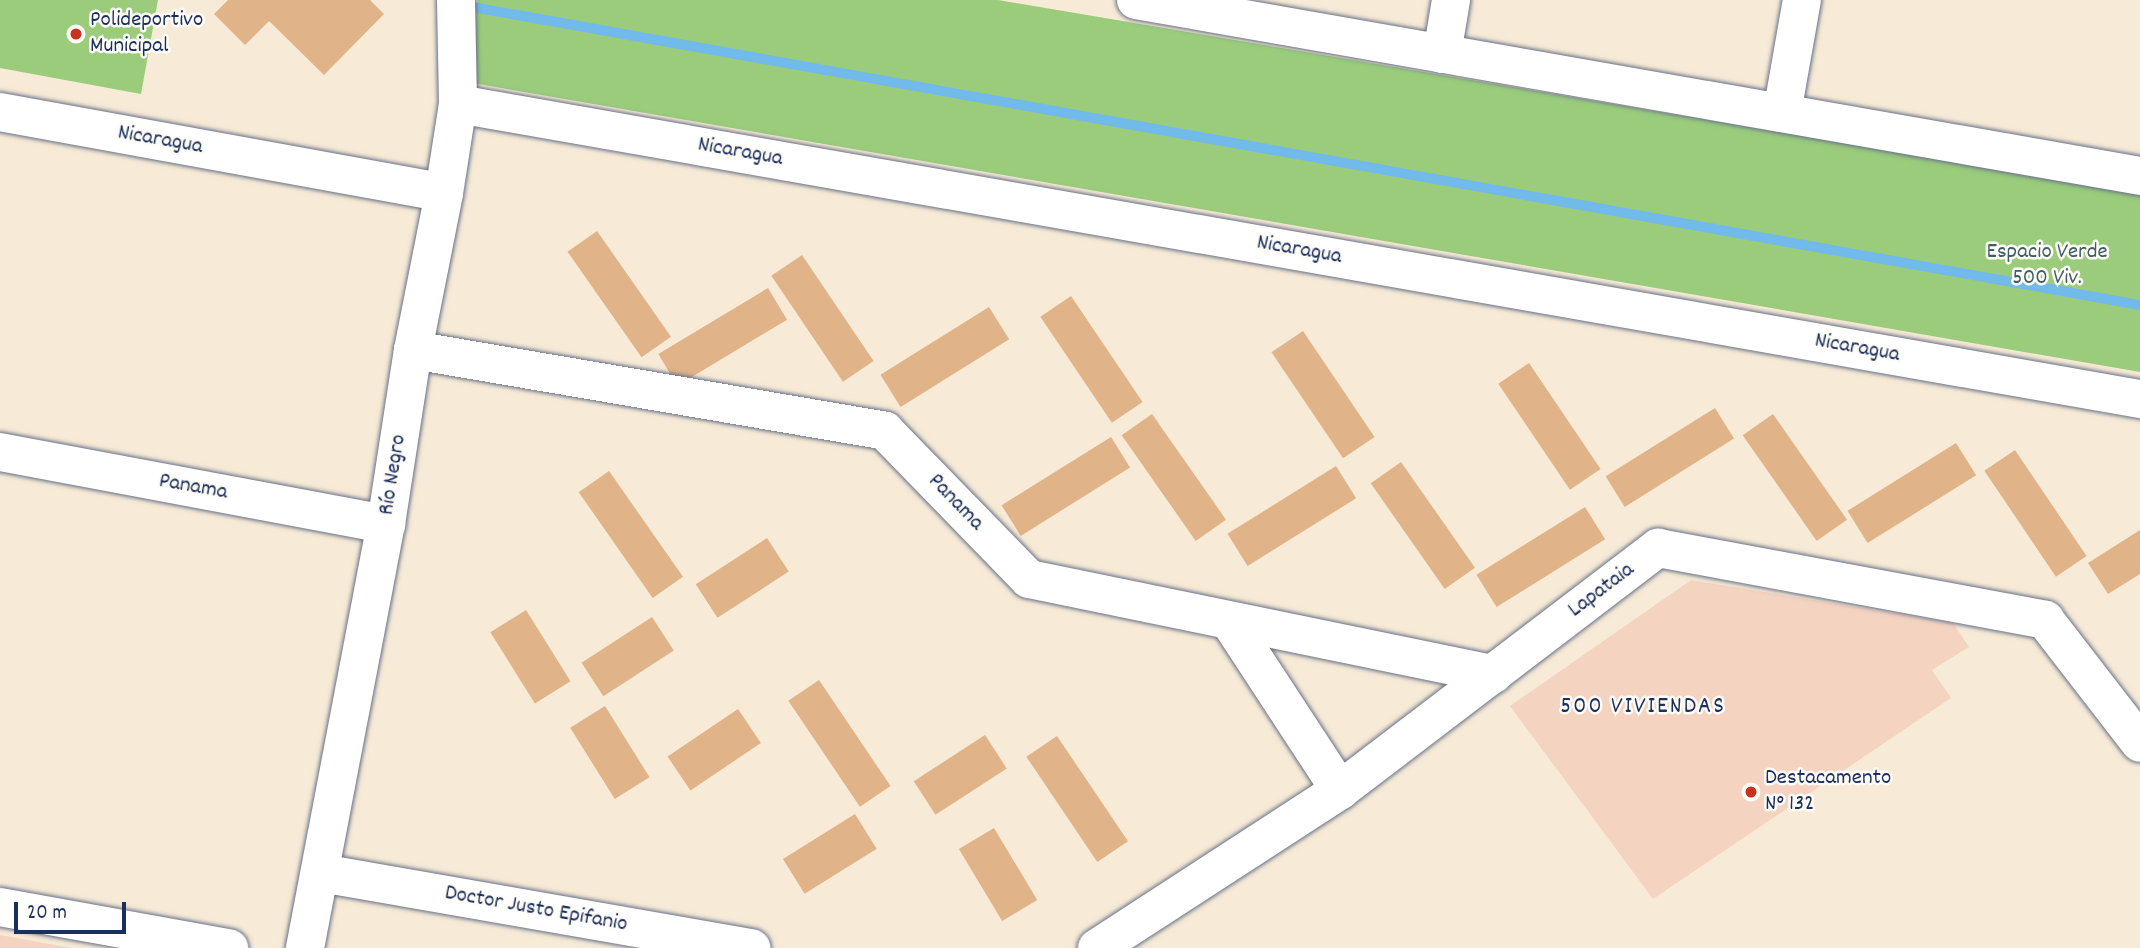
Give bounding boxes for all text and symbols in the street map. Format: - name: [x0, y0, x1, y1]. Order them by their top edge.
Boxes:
- place label: Polideportivo Municipal: [90, 7, 203, 61]
- marker: Polideportivo Municipal: [68, 26, 84, 42]
- street label: Nicaragua: [115, 120, 205, 162]
- street label: Nicaragua: [695, 132, 785, 174]
- street label: Nicaragua: [1254, 230, 1344, 272]
- park label: Espacio Verde 500 Viv.: [1986, 239, 2108, 293]
- street label: Nicaragua: [1812, 328, 1902, 370]
- street label: Río Negro: [374, 433, 414, 517]
- street label: Panama: [157, 468, 229, 508]
- street label: Panama: [921, 469, 989, 537]
- street label: Lapataia: [1563, 557, 1641, 625]
- district label: 500 VIVIENDAS: [1562, 694, 1724, 722]
- place label: Destacamento N° 132: [1765, 765, 1891, 819]
- marker: Destacamento N° 132: [1743, 784, 1759, 800]
- street label: Doctor Justo Epifanio: [442, 880, 630, 940]
- scale bar: [18, 888, 130, 932]
- text: 20 m: [27, 899, 67, 929]

